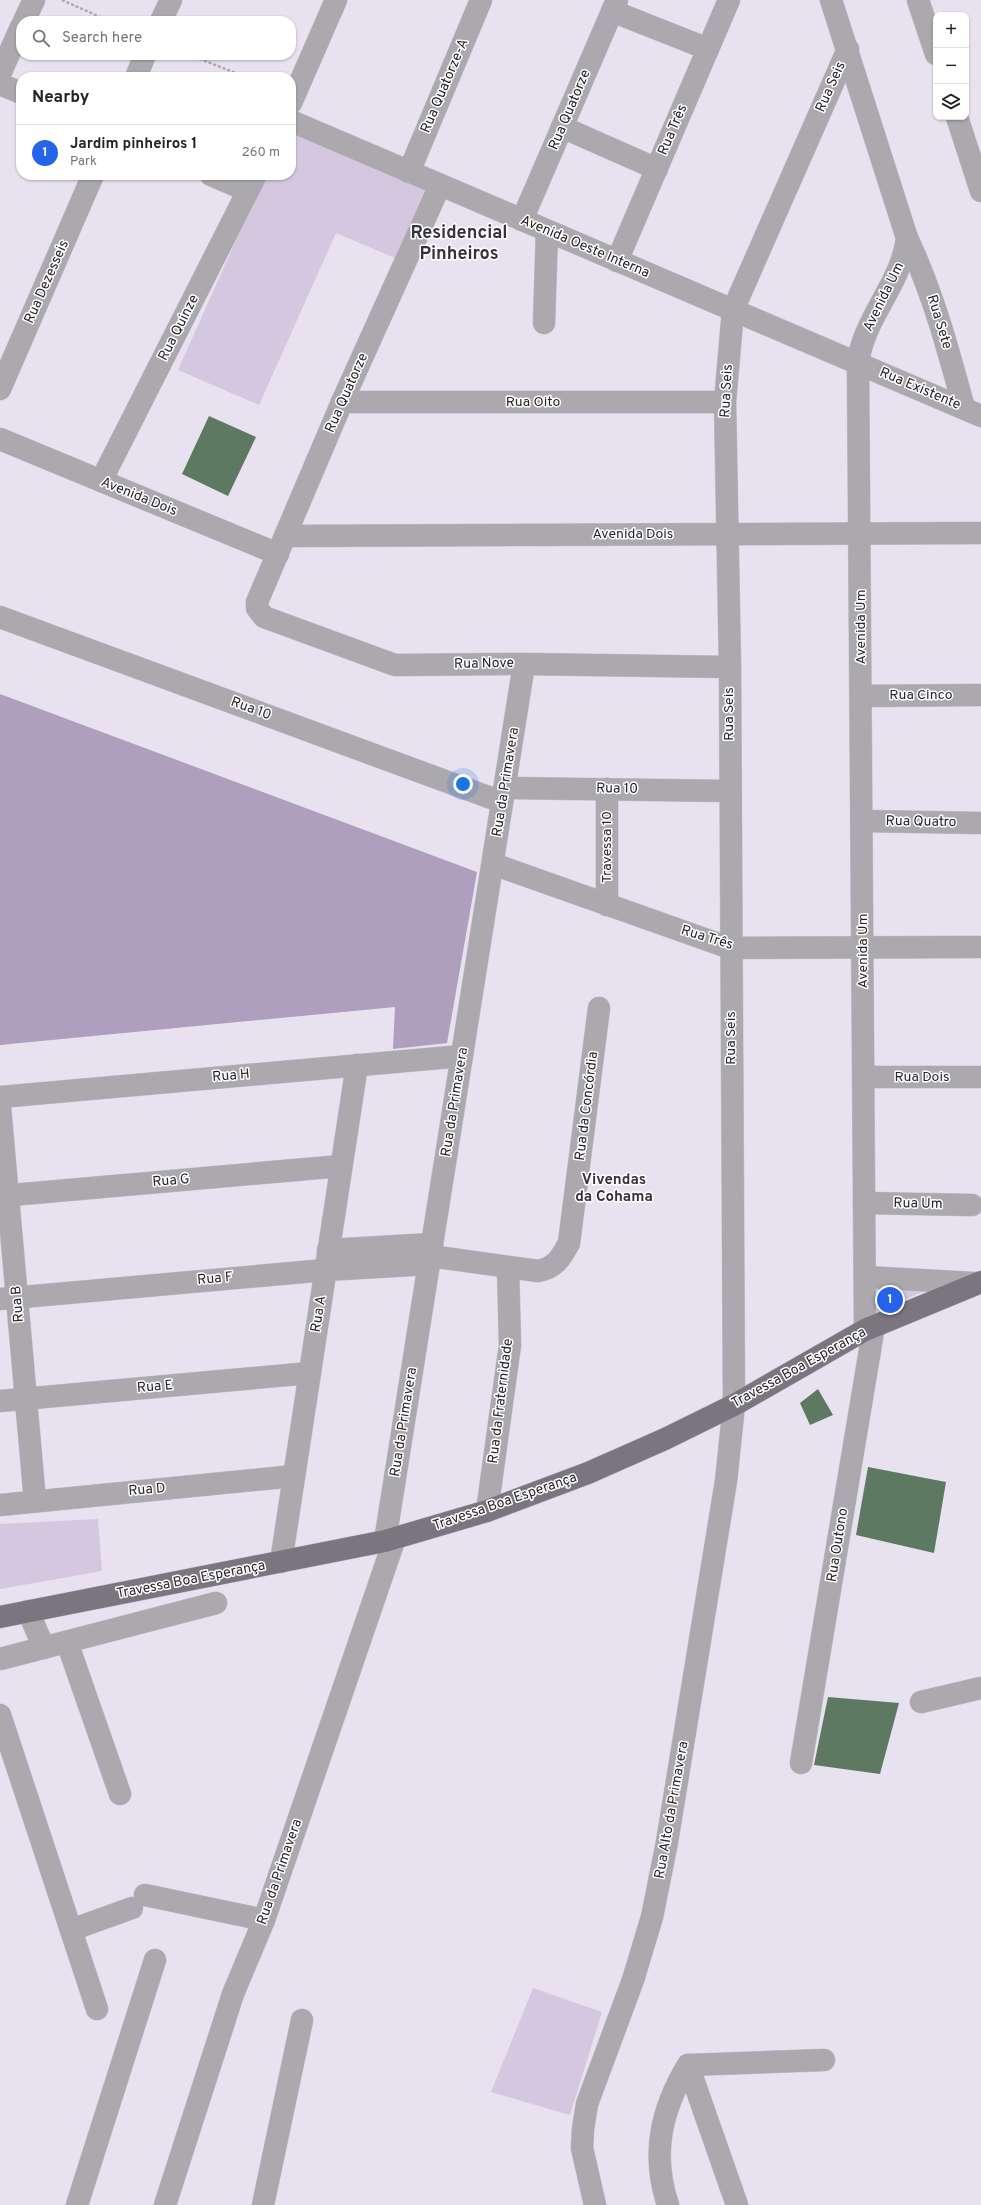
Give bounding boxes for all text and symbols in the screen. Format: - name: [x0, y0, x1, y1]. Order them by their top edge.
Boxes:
- map controls: [933, 12, 969, 120]
- button: +: [933, 12, 969, 48]
- search box: [16, 16, 296, 60]
- icon: search: [30, 27, 52, 49]
- text: Search here: [62, 29, 142, 48]
- street label: Rua Quatorze-A: [417, 36, 473, 136]
- button: −: [933, 48, 969, 84]
- street label: Rua Seis: [812, 59, 850, 115]
- street label: Rua Quatorze: [545, 67, 595, 153]
- button: layers: [933, 84, 969, 120]
- text: Nearby: [32, 87, 89, 109]
- street label: Rua Três: [655, 102, 691, 158]
- text: Jardim pinheiros 1: [70, 135, 197, 154]
- text: 1: [42, 145, 48, 161]
- text: 260 m: [242, 145, 280, 161]
- text: Park: [70, 154, 97, 170]
- street label: Avenida Oeste Interna: [518, 212, 652, 282]
- district label: Residencial Pinheiros: [411, 222, 508, 266]
- street label: Rua Dezesseis: [21, 238, 73, 326]
- street label: Avenida Um: [860, 260, 908, 334]
- street label: Rua Quinze: [155, 292, 203, 364]
- street label: Rua Sete: [923, 293, 955, 351]
- street label: Rua Quatorze: [322, 350, 372, 436]
- street label: Rua Seis: [717, 364, 737, 418]
- street label: Rua Existente: [877, 364, 963, 414]
- street label: Rua Oito: [506, 394, 560, 411]
- street label: Avenida Dois: [98, 474, 180, 520]
- street label: Avenida Dois: [593, 526, 673, 543]
- street label: Avenida Um: [853, 589, 870, 665]
- street label: Rua Nove: [454, 655, 514, 673]
- street label: Rua Seis: [721, 687, 738, 741]
- street label: Rua Cinco: [889, 687, 953, 704]
- street label: Rua 10: [228, 694, 274, 724]
- street label: Rua da Primavera: [489, 726, 523, 838]
- your location: [453, 774, 473, 794]
- street label: Rua 10: [596, 780, 638, 798]
- street label: Travessa 10: [599, 811, 616, 883]
- street label: Rua Quatro: [885, 813, 957, 831]
- street label: Avenida Um: [855, 913, 872, 989]
- street label: Rua Três: [679, 922, 735, 954]
- street label: Rua Seis: [723, 1011, 740, 1065]
- street label: Rua da Primavera: [438, 1046, 472, 1158]
- street label: Rua da Concórdia: [572, 1050, 602, 1162]
- street label: Rua H: [212, 1066, 250, 1086]
- street label: Rua Dois: [894, 1069, 950, 1086]
- street label: Rua G: [152, 1171, 190, 1191]
- district label: Vivendas da Cohama: [575, 1171, 653, 1207]
- street label: Rua Um: [893, 1195, 943, 1213]
- street label: Rua F: [197, 1269, 234, 1289]
- street label: Rua B: [8, 1285, 28, 1323]
- pin: 1: [877, 1285, 903, 1315]
- street label: Rua A: [308, 1295, 330, 1333]
- street label: Travessa Boa Esperança: [729, 1324, 869, 1412]
- street label: Rua da Fraternidade: [485, 1337, 517, 1465]
- street label: Rua da Primavera: [387, 1366, 421, 1478]
- street label: Rua E: [136, 1377, 174, 1397]
- street label: Travessa Boa Esperança: [431, 1469, 579, 1535]
- street label: Rua D: [128, 1480, 166, 1500]
- street label: Rua Outono: [824, 1507, 852, 1583]
- street label: Travessa Boa Esperança: [115, 1557, 267, 1603]
- street label: Rua Alto da Primavera: [652, 1740, 692, 1880]
- street label: Rua da Primavera: [254, 1817, 306, 1927]

